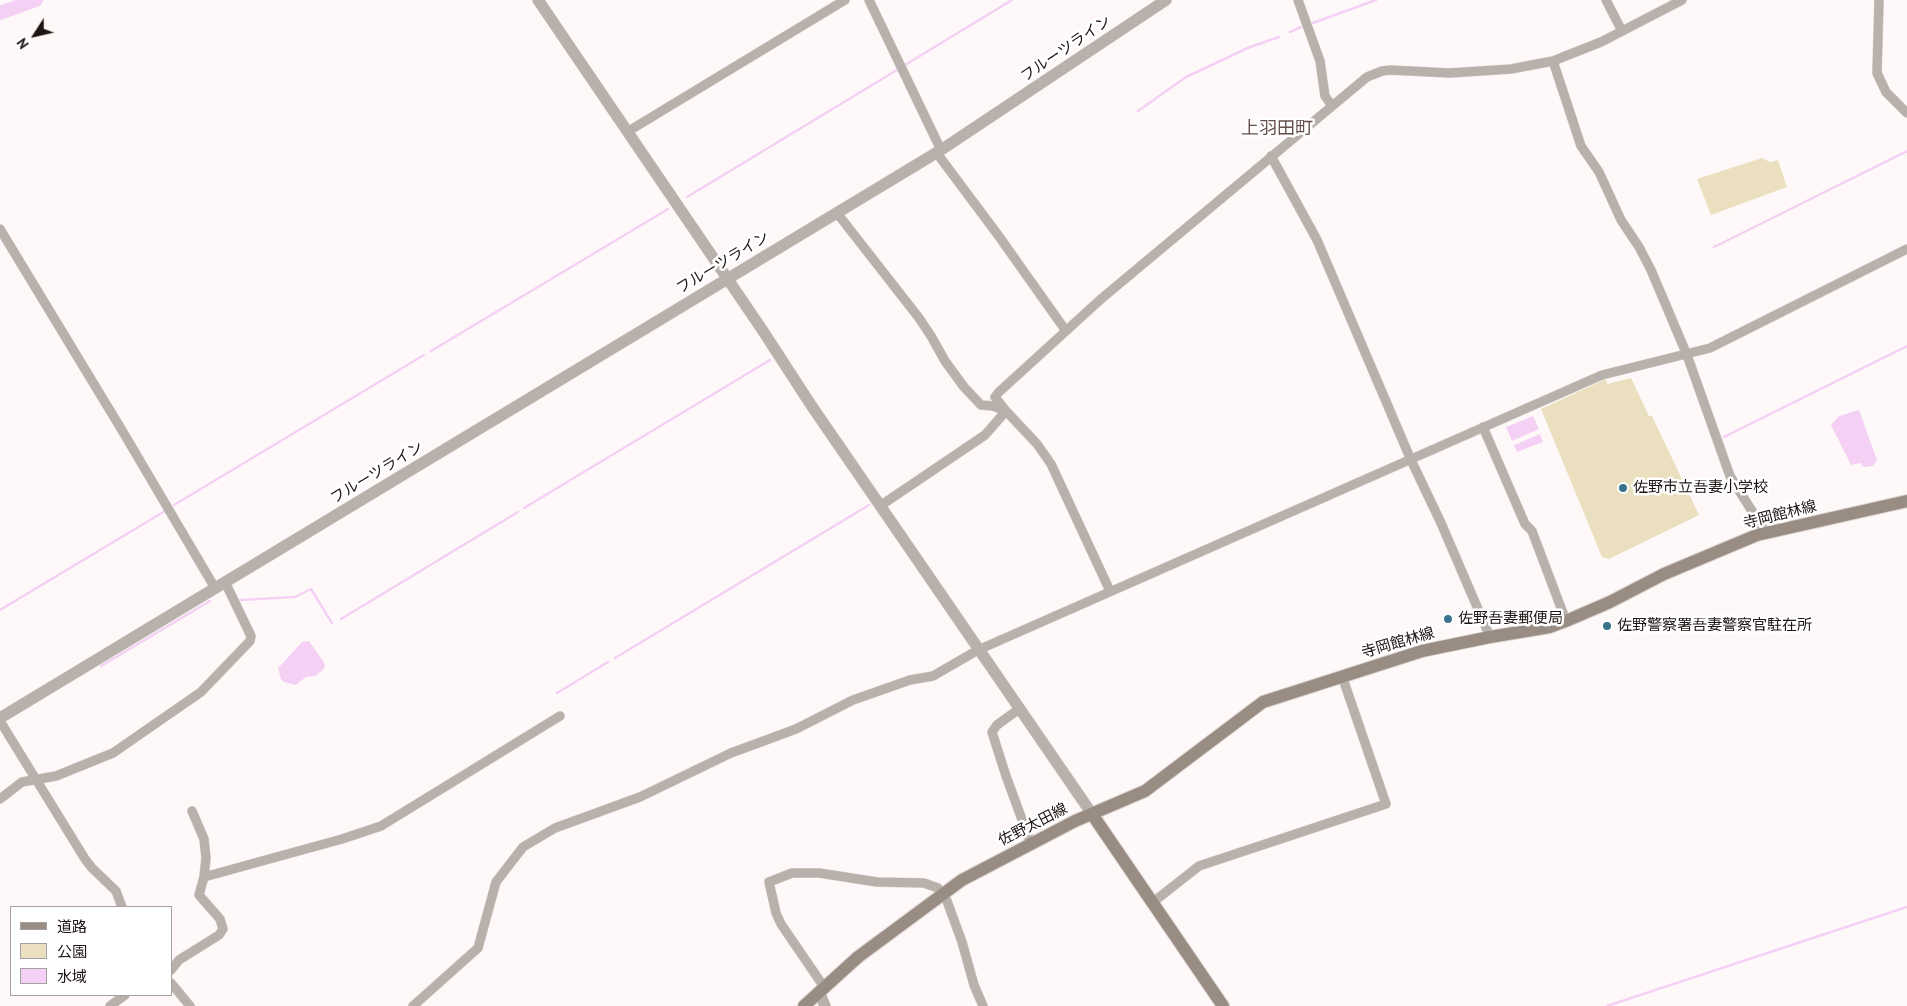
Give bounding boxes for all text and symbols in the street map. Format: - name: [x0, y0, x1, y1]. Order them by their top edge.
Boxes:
- north arrow: [10, 10, 60, 60]
- street label: フルーツライン: [1017, 12, 1115, 86]
- text: N: [13, 35, 33, 53]
- district label: 上羽田町: [1241, 118, 1313, 140]
- street label: フルーツライン: [673, 228, 773, 298]
- street label: フルーツライン: [327, 438, 427, 508]
- place label: 佐野市立吾妻小学校: [1633, 479, 1768, 497]
- marker: 佐野市立吾妻小学校: [1617, 482, 1629, 494]
- street label: 寺岡館林線: [1741, 497, 1819, 533]
- place label: 佐野吾妻郵便局: [1458, 610, 1563, 628]
- marker: 佐野吾妻郵便局: [1442, 613, 1454, 625]
- place label: 佐野警察署吾妻警察官駐在所: [1617, 617, 1812, 635]
- marker: 佐野警察署吾妻警察官駐在所: [1601, 620, 1613, 632]
- street label: 寺岡館林線: [1359, 624, 1437, 662]
- street label: 佐野太田線: [996, 800, 1070, 850]
- legend: [10, 906, 172, 996]
- text: 道路: [57, 917, 87, 936]
- text: 公園: [57, 942, 87, 961]
- text: 水域: [57, 967, 87, 986]

